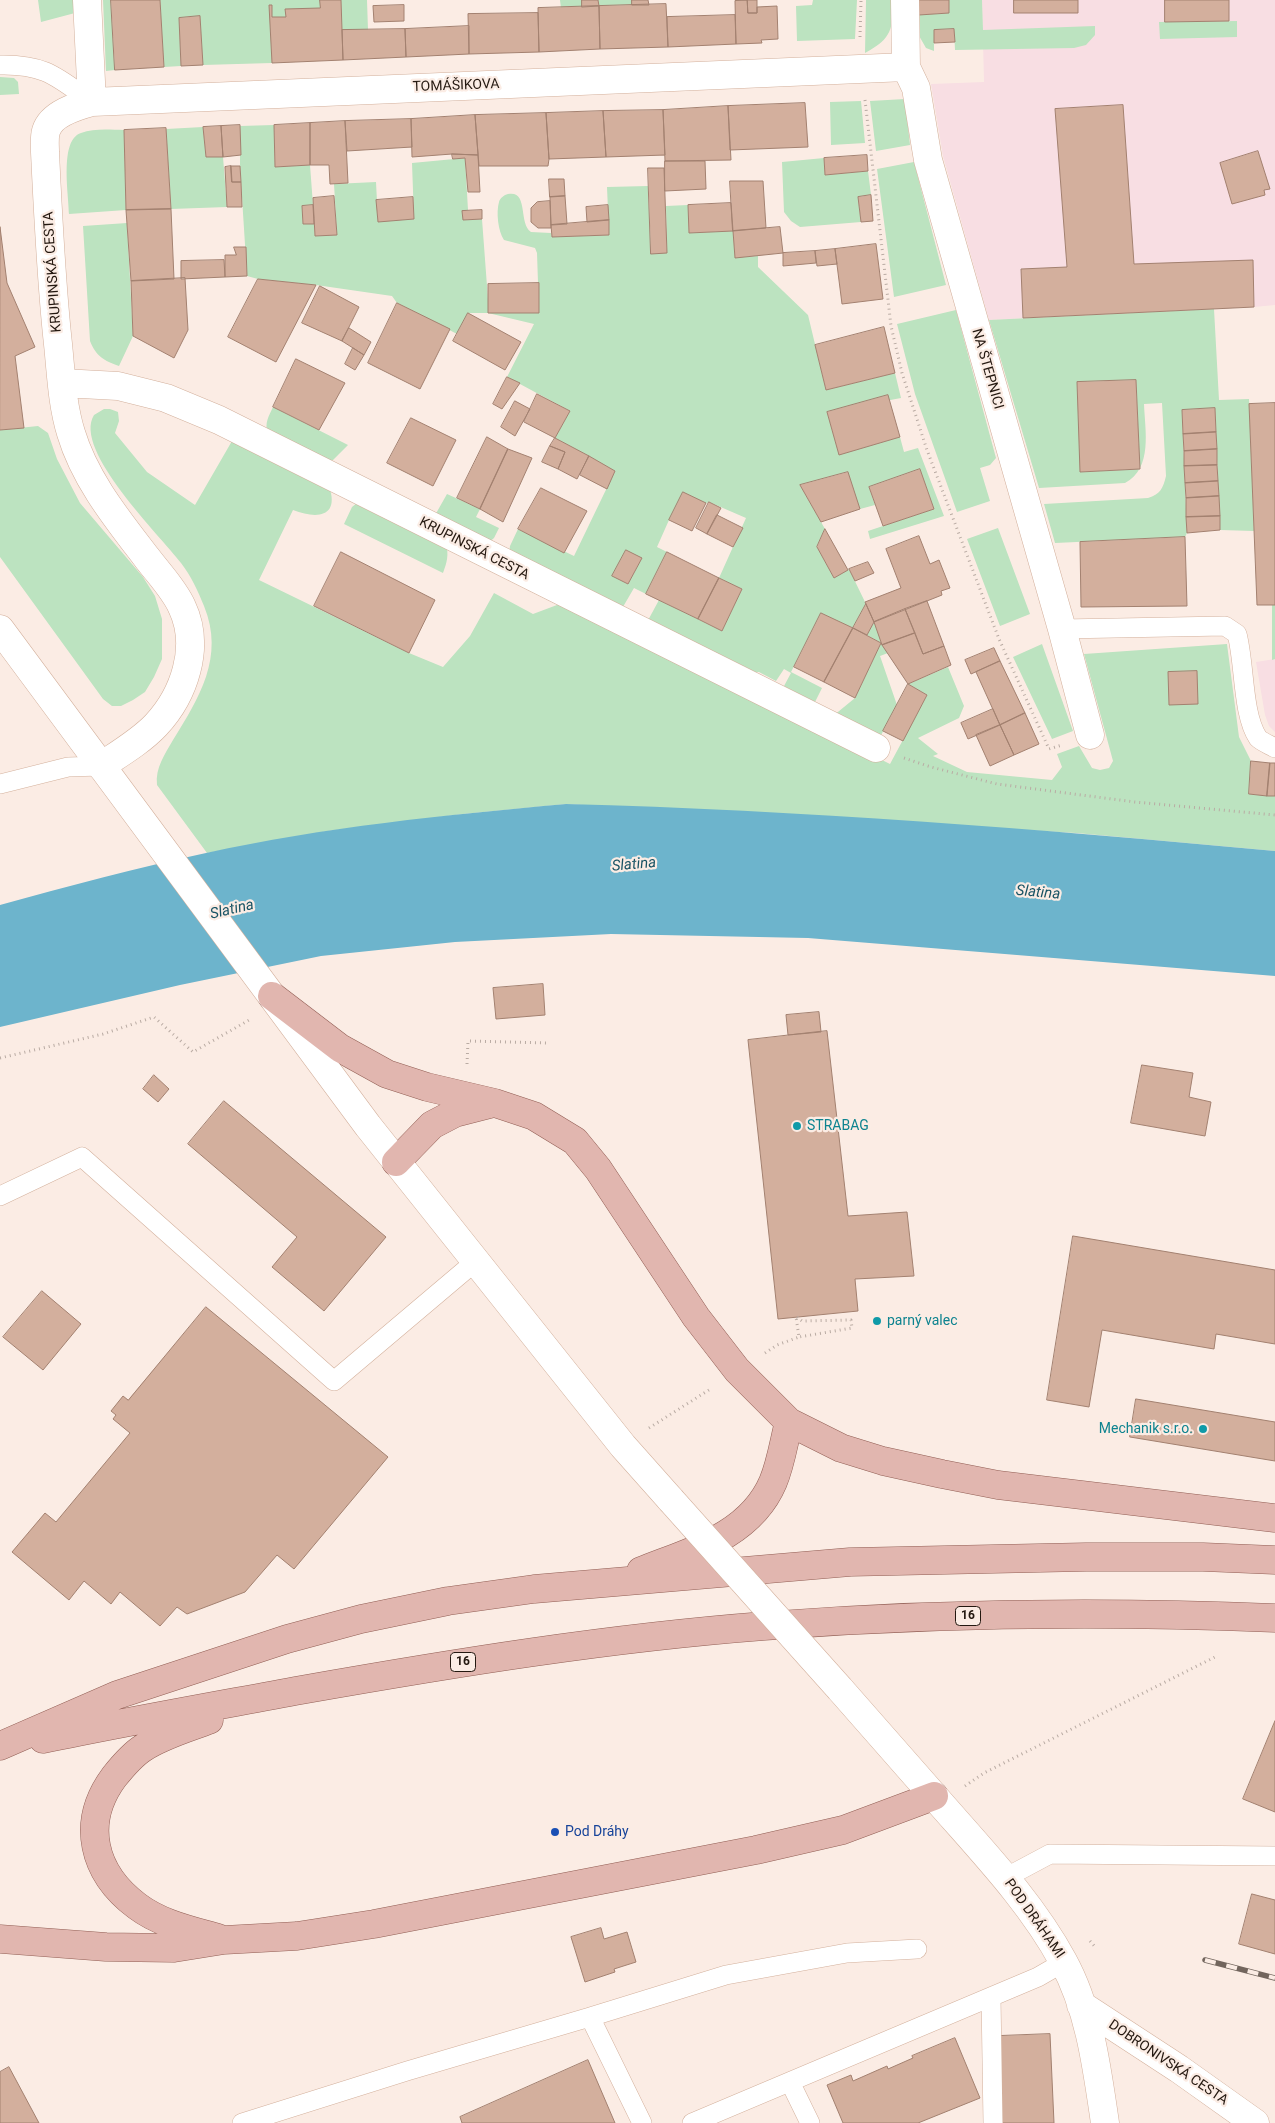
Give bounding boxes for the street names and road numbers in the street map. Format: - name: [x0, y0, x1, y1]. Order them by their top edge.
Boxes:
- street label: TOMÁŠIKOVA: [412, 76, 500, 96]
- street label: KRUPINSKÁ CESTA: [40, 211, 66, 333]
- street label: NA ŠTEPNICI: [968, 327, 1006, 411]
- street label: KRUPINSKÁ CESTA: [416, 514, 532, 584]
- road number: 16: [956, 1606, 980, 1625]
- road number: 16: [450, 1652, 476, 1671]
- street label: POD DRÁHAMI: [1000, 1876, 1068, 1962]
- street label: DOBRONIVSKÁ CESTA: [1105, 2017, 1231, 2109]

